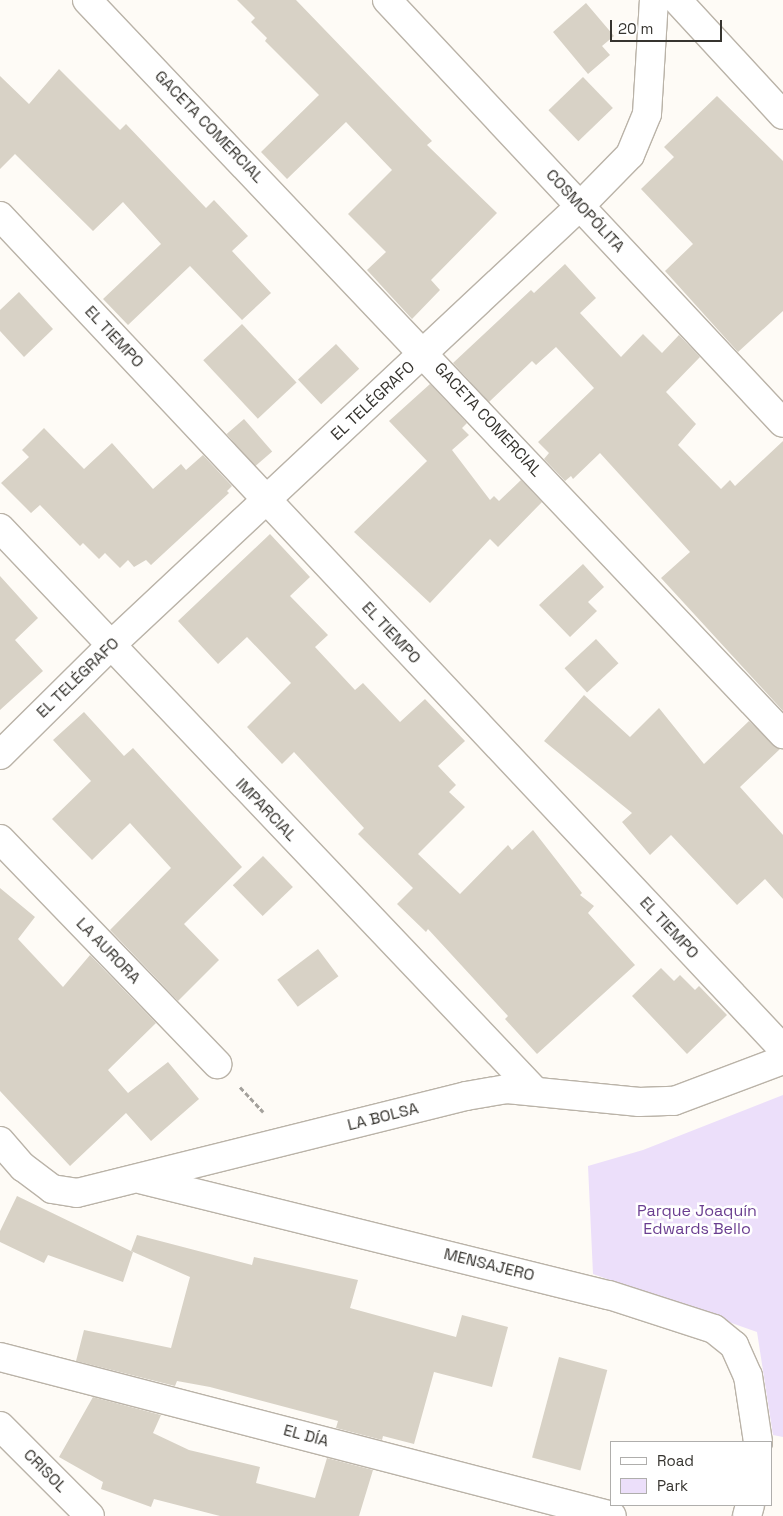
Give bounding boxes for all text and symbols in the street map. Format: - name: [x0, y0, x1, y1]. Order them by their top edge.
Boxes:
- scale bar: [613, 10, 726, 42]
- text: 20 m: [618, 19, 653, 38]
- street label: GACETA COMERCIAL: [150, 67, 268, 187]
- street label: COSMOPÓLITA: [542, 165, 628, 257]
- street label: EL TIEMPO: [80, 302, 148, 372]
- street label: EL TELÉGRAFO: [327, 357, 419, 445]
- street label: GACETA COMERCIAL: [430, 359, 546, 481]
- street label: EL TIEMPO: [357, 598, 425, 668]
- street label: EL TELÉGRAFO: [32, 634, 124, 722]
- street label: IMPARCIAL: [231, 775, 301, 845]
- street label: EL TIEMPO: [635, 893, 703, 963]
- street label: LA AURORA: [72, 914, 144, 988]
- street label: LA BOLSA: [345, 1099, 421, 1135]
- park label: Parque Joaquín Edwards Bello: [637, 1201, 757, 1239]
- street label: MENSAJERO: [442, 1244, 536, 1286]
- street label: EL DÍA: [281, 1421, 331, 1451]
- legend: [610, 1441, 773, 1506]
- street label: CRISOL: [19, 1445, 71, 1497]
- text: Road: [657, 1451, 694, 1470]
- text: Park: [657, 1476, 688, 1495]

